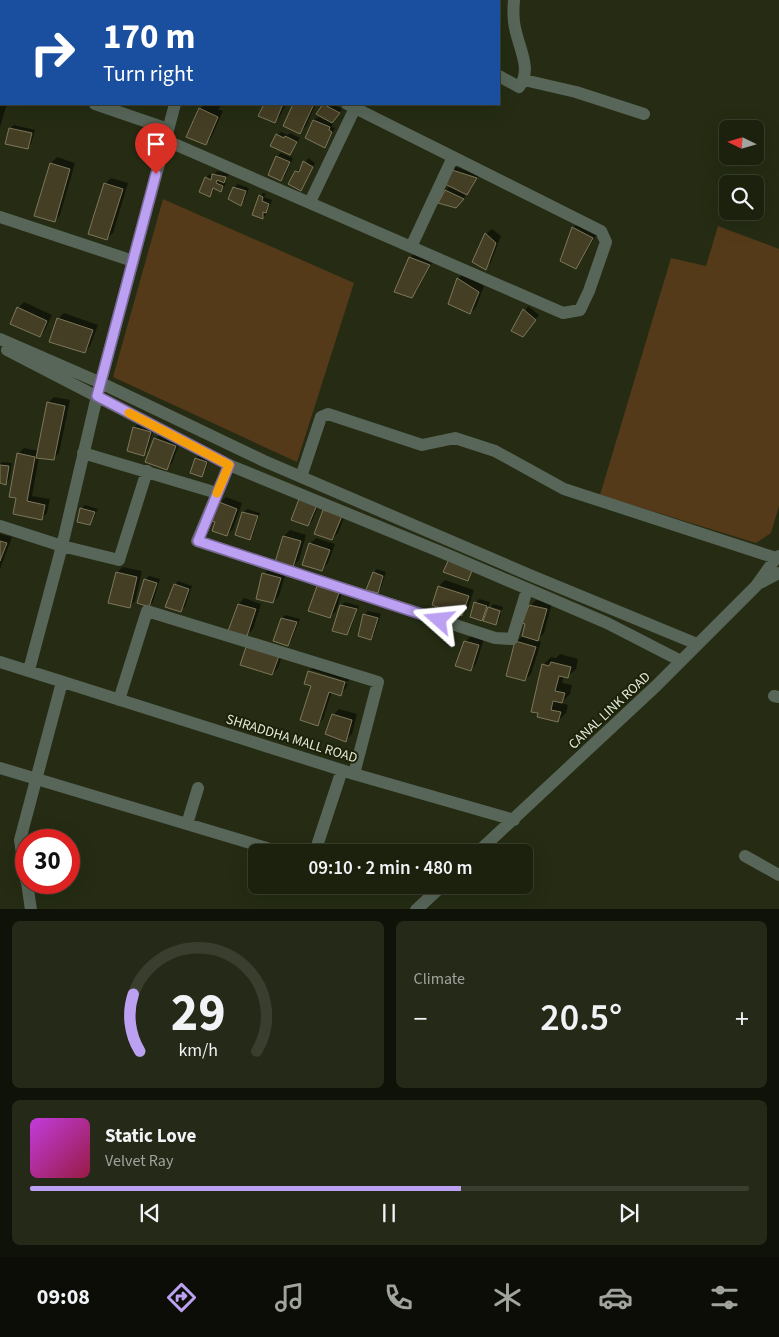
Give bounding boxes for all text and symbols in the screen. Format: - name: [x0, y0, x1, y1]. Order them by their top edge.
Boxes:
- text: 170 m: [103, 12, 195, 62]
- icon: right: [20, 20, 85, 85]
- text: Turn right: [103, 58, 193, 90]
- north arrow: [719, 120, 764, 165]
- map controls: [719, 120, 764, 220]
- pin: [135, 123, 177, 174]
- icon: arrive: [142, 130, 170, 158]
- button: search: [719, 175, 764, 220]
- position arrow: [412, 593, 464, 645]
- street label: CANAL LINK ROAD: [564, 667, 655, 754]
- street label: SHRADDHA MALL ROAD: [224, 709, 360, 768]
- speed limit sign: 30: [15, 829, 80, 894]
- text: 09:10 · 2 min · 480 m: [308, 855, 473, 882]
- text: Climate: [414, 968, 465, 990]
- text: 29: [170, 977, 225, 1051]
- text: 20.5°: [540, 991, 622, 1045]
- text: −: [414, 999, 427, 1039]
- text: +: [735, 999, 749, 1039]
- text: km/h: [178, 1038, 218, 1063]
- text: Static Love: [105, 1123, 196, 1150]
- text: Velvet Ray: [105, 1150, 173, 1172]
- icon: previous: [136, 1199, 164, 1227]
- icon: pause: [375, 1199, 403, 1227]
- icon: next: [615, 1199, 643, 1227]
- icon: directions: [164, 1280, 199, 1315]
- icon: music: [272, 1280, 307, 1315]
- icon: phone: [381, 1280, 416, 1315]
- icon: climate: [490, 1280, 525, 1315]
- icon: car: [598, 1280, 633, 1315]
- icon: filters: [707, 1280, 742, 1315]
- text: 09:08: [37, 1281, 90, 1313]

